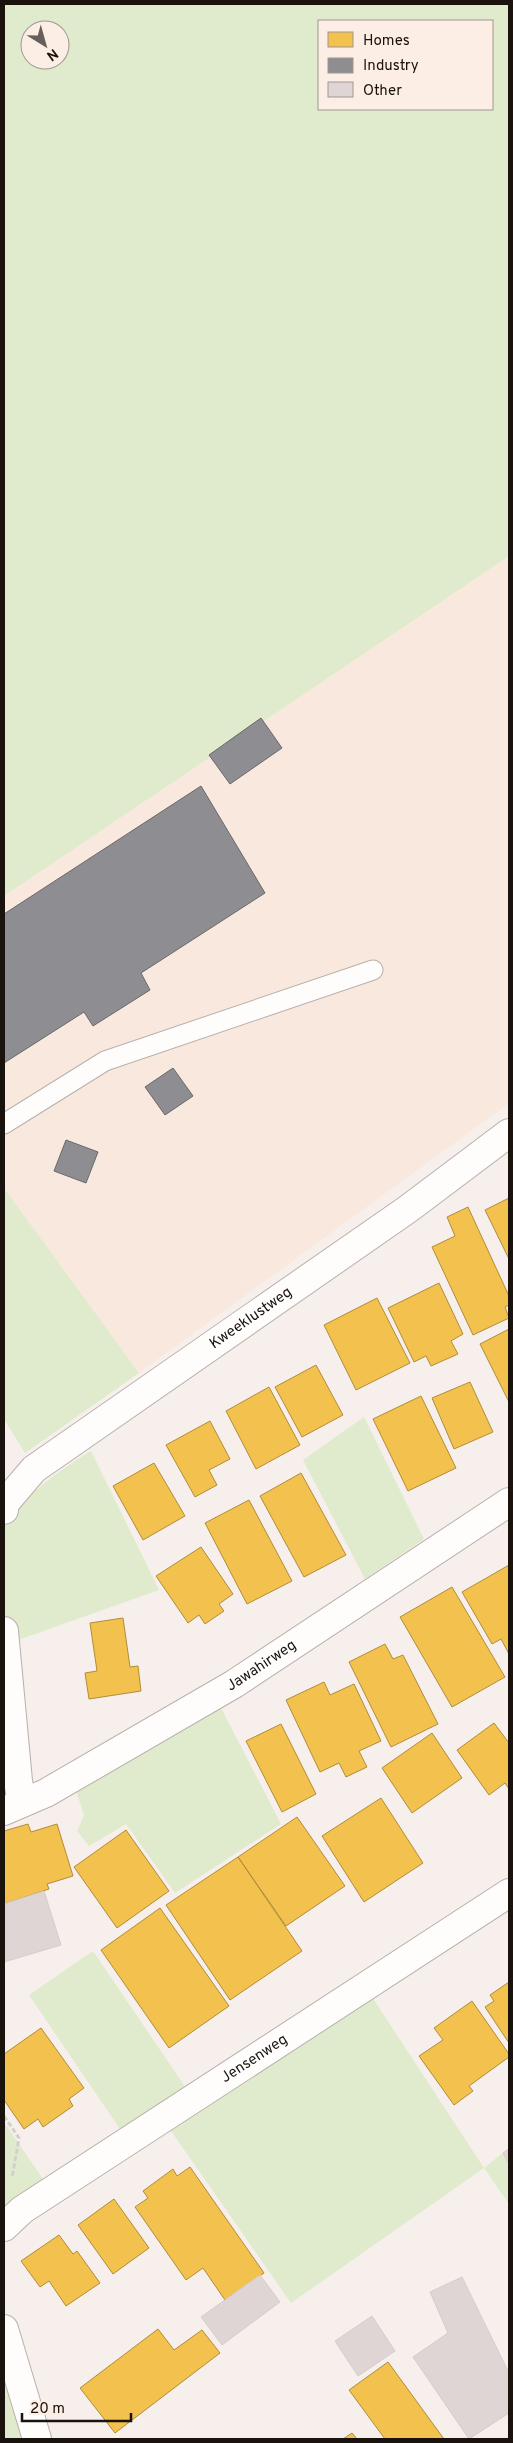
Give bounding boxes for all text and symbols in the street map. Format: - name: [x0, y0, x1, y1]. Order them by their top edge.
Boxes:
- north arrow: [20, 20, 70, 70]
- legend: [318, 20, 493, 110]
- text: Homes: [363, 32, 410, 51]
- text: N: [43, 44, 61, 64]
- text: Industry: [363, 57, 419, 76]
- text: Other: [363, 82, 402, 101]
- street label: Kweeklustweg: [206, 1283, 296, 1353]
- street label: Jawahirweg: [223, 1636, 300, 1696]
- street label: Jensenweg: [217, 2030, 291, 2087]
- scale bar: [22, 2390, 131, 2422]
- text: 20 m: [30, 2400, 65, 2419]

